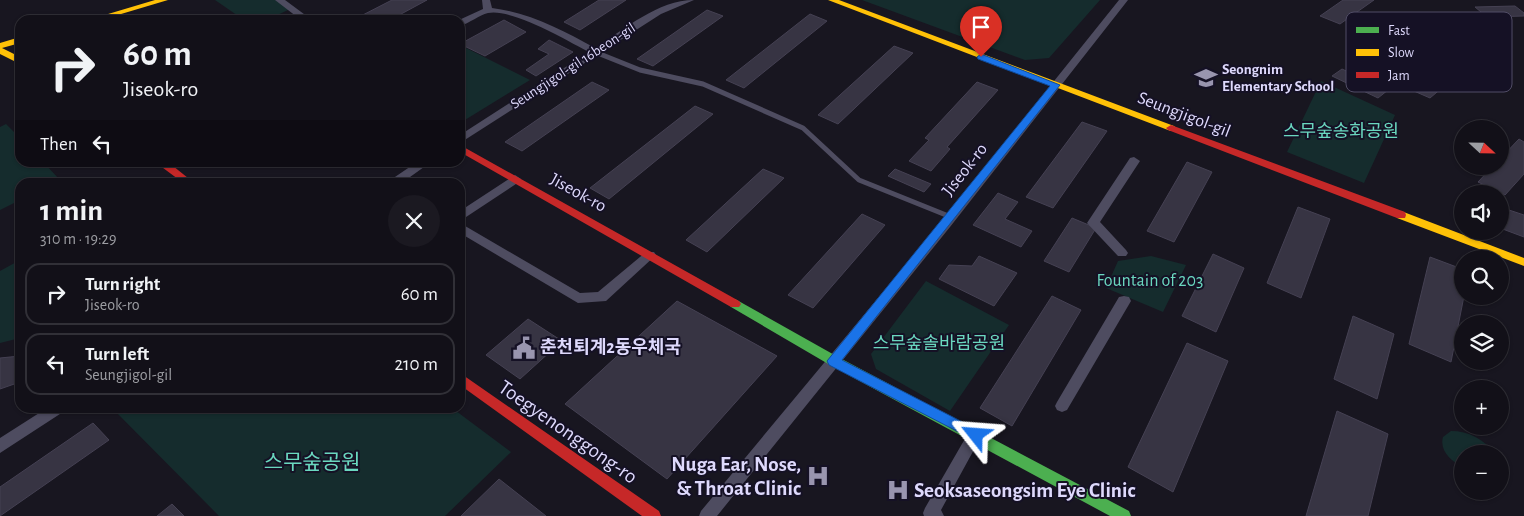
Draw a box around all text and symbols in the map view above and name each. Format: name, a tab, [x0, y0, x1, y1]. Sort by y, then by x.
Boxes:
pin	[960, 6, 1002, 57]
legend	[1346, 12, 1512, 92]
icon: arrive	[967, 13, 995, 41]
street label: Seungjigol-gil 16beon-gil	[508, 20, 638, 112]
text: Fast	[1388, 24, 1410, 38]
icon: right	[40, 35, 105, 100]
text: 60 m	[123, 37, 192, 72]
text: Slow	[1388, 46, 1415, 60]
place label: Seongnim Elementary School	[1222, 62, 1334, 94]
school or university icon: Seongnim Elementary School	[1193, 65, 1219, 91]
text: Jam	[1388, 69, 1410, 83]
text: Jiseok-ro	[123, 78, 198, 100]
street label: Seungjigol-gil	[1135, 89, 1233, 141]
north arrow	[1454, 120, 1509, 175]
map controls	[1454, 120, 1509, 500]
park label: 스무숲송화공원	[1283, 122, 1399, 141]
icon: left	[88, 130, 116, 158]
text: Then	[40, 135, 78, 154]
street label: Jiseok-ro	[939, 140, 991, 200]
street label: Jiseok-ro	[547, 170, 609, 216]
button: sound	[1454, 185, 1509, 240]
button: close	[388, 195, 440, 247]
text: 1 min	[40, 196, 103, 226]
text: 310 m · 19:29	[40, 231, 116, 247]
button: search	[1454, 250, 1509, 305]
park label: Fountain of 203	[1097, 272, 1203, 290]
text: Turn right	[85, 275, 160, 294]
icon: right	[42, 280, 70, 308]
text: 60 m	[401, 285, 438, 304]
text: Jiseok-ro	[85, 297, 140, 313]
button: layers	[1454, 315, 1509, 370]
park label: 스무숲솔바람공원	[873, 333, 1005, 353]
public building icon: 춘천퇴계2동우체국	[511, 335, 537, 361]
place label: 춘천퇴계2동우체국	[540, 337, 681, 357]
text: Turn left	[85, 345, 149, 364]
icon: left	[42, 350, 70, 378]
text: 210 m	[394, 355, 438, 374]
text: Seungjigol-gil	[85, 367, 172, 383]
street label: Toegyenonggong-ro	[495, 376, 641, 488]
button: +	[1454, 380, 1509, 435]
position arrow	[949, 408, 1001, 460]
button: −	[1454, 445, 1509, 500]
park label: 스무숲공원	[264, 451, 360, 473]
place label: Nuga Ear, Nose, & Throat Clinic	[671, 454, 801, 499]
hospital icon: Nuga Ear, Nose, & Throat Clinic	[805, 463, 831, 489]
hospital icon: Seoksaseongsim Eye Clinic	[885, 477, 911, 503]
place label: Seoksaseongsim Eye Clinic	[914, 480, 1136, 501]

